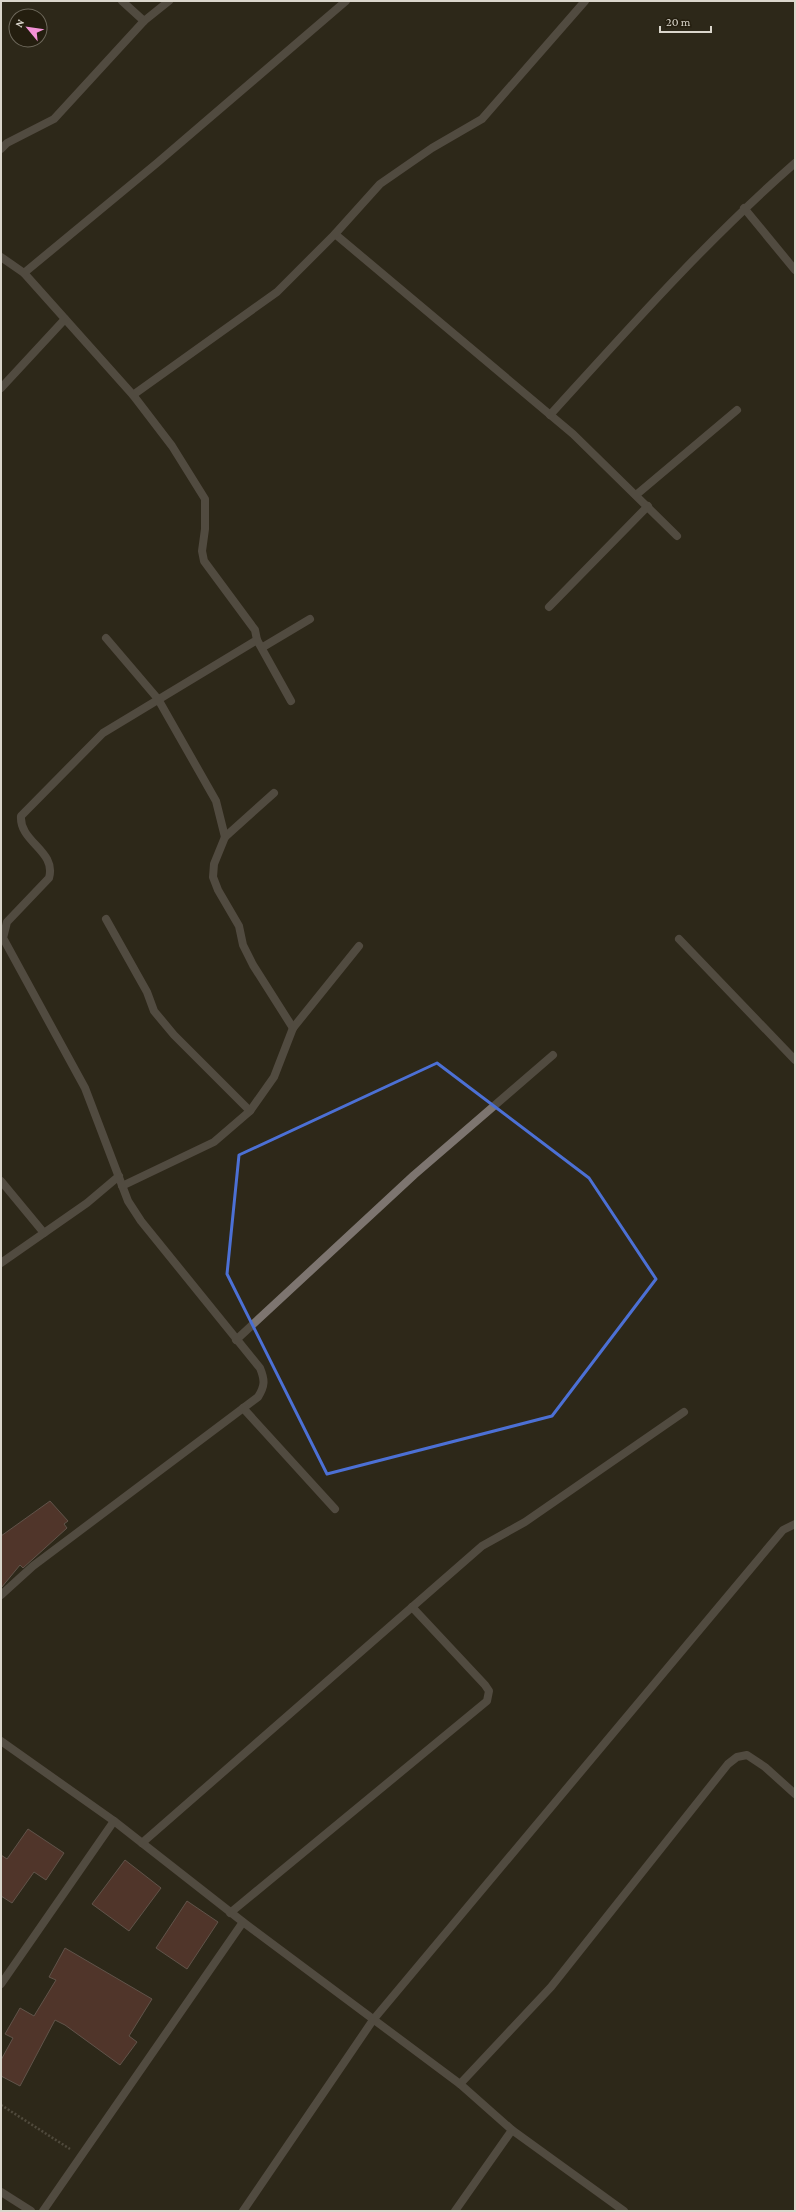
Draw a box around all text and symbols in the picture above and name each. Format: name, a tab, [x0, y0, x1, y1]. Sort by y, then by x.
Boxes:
north arrow	[8, 8, 48, 48]
scale bar	[660, 8, 711, 34]
text: 20 m	[666, 15, 691, 29]
text: N	[12, 17, 27, 29]

